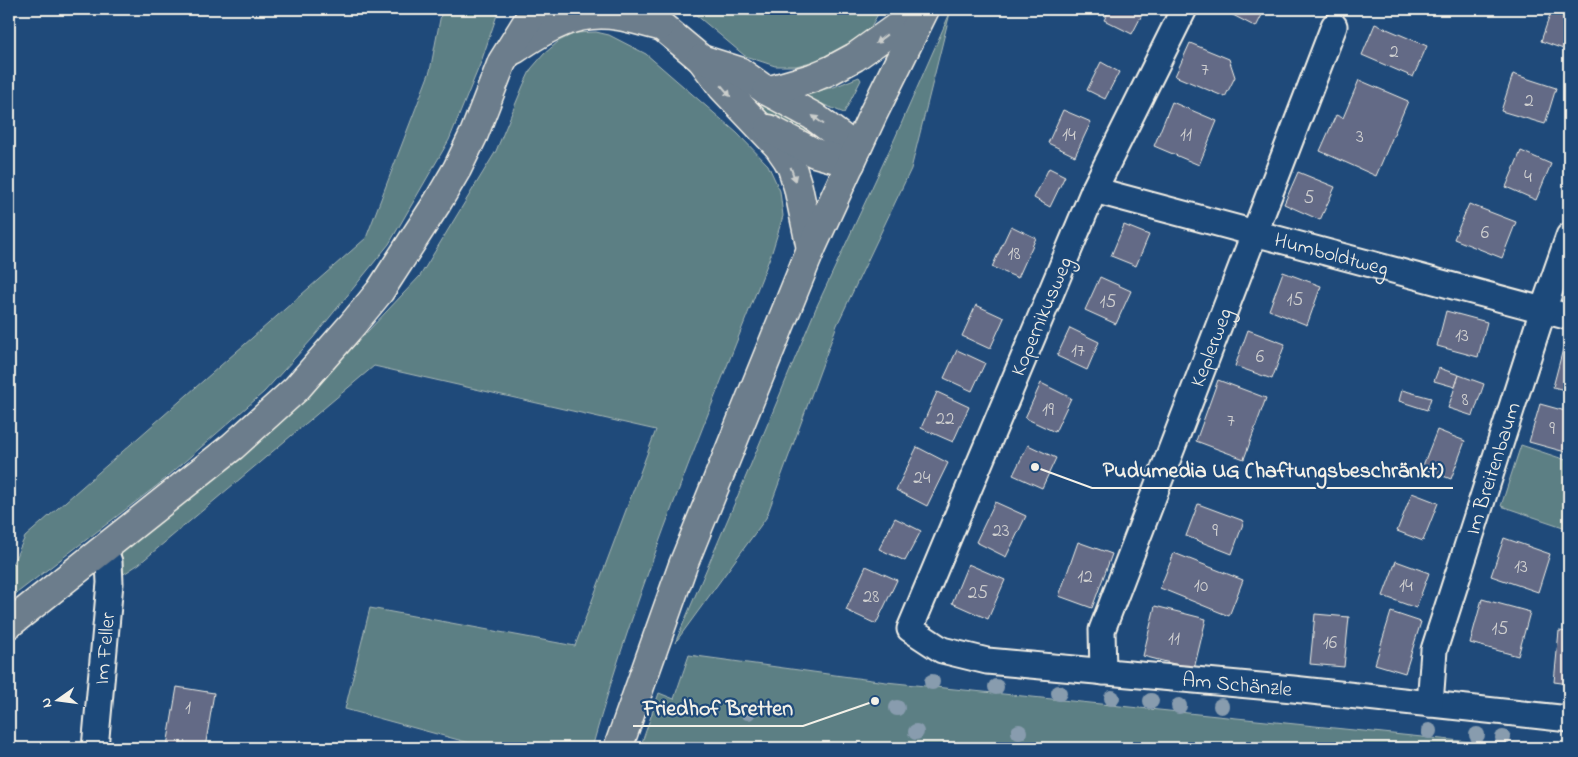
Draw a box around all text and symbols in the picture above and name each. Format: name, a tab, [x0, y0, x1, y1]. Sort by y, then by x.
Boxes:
one-way arrow	[874, 34, 888, 44]
house number: 2	[1389, 39, 1399, 66]
house number: 7	[1201, 57, 1209, 84]
one-way arrow	[720, 85, 732, 97]
house number: 2	[1524, 88, 1534, 115]
one-way arrow	[811, 115, 825, 125]
house number: 14	[1062, 122, 1076, 149]
house number: 11	[1180, 122, 1192, 149]
house number: 3	[1356, 124, 1364, 151]
house number: 4	[1524, 164, 1532, 191]
one-way arrow	[790, 166, 798, 181]
house number: 5	[1304, 185, 1315, 212]
house number: 6	[1481, 220, 1489, 247]
street label: Humboldtweg	[1271, 226, 1391, 287]
house number: 18	[1007, 241, 1021, 268]
street label: Kopernikusweg	[1004, 252, 1083, 382]
house number: 15	[1287, 287, 1304, 314]
house number: 15	[1100, 289, 1117, 316]
street label: Keplerweg	[1184, 304, 1243, 392]
house number: 13	[1455, 323, 1469, 350]
house number: 17	[1071, 338, 1085, 365]
house number: 6	[1256, 344, 1264, 371]
house number: 8	[1461, 387, 1469, 414]
house number: 19	[1042, 397, 1054, 424]
street label: Im Breitenbaum	[1459, 399, 1529, 539]
house number: 22	[936, 406, 954, 433]
house number: 7	[1227, 408, 1235, 435]
house number: 9	[1549, 416, 1555, 443]
callout: Pudumedia UG (haftungsbeschränkt)	[1092, 451, 1453, 488]
text: Pudumedia UG (haftungsbeschränkt)	[1103, 456, 1444, 489]
house number: 24	[913, 465, 931, 492]
house number: 23	[992, 518, 1010, 545]
house number: 9	[1212, 518, 1218, 545]
house number: 13	[1514, 554, 1528, 581]
house number: 12	[1077, 564, 1093, 591]
house number: 10	[1194, 573, 1208, 600]
house number: 14	[1399, 573, 1413, 600]
house number: 25	[968, 580, 988, 607]
house number: 28	[863, 584, 879, 611]
street label: Im Feller	[88, 611, 124, 686]
house number: 15	[1492, 616, 1509, 643]
house number: 11	[1168, 626, 1180, 653]
house number: 16	[1323, 630, 1337, 657]
street label: Am Schänzle	[1181, 666, 1294, 706]
north arrow	[32, 674, 82, 724]
callout: Friedhof Bretten	[633, 689, 803, 726]
text: Friedhof Bretten	[642, 694, 793, 726]
house number: 1	[185, 695, 191, 722]
text: N	[36, 696, 58, 710]

